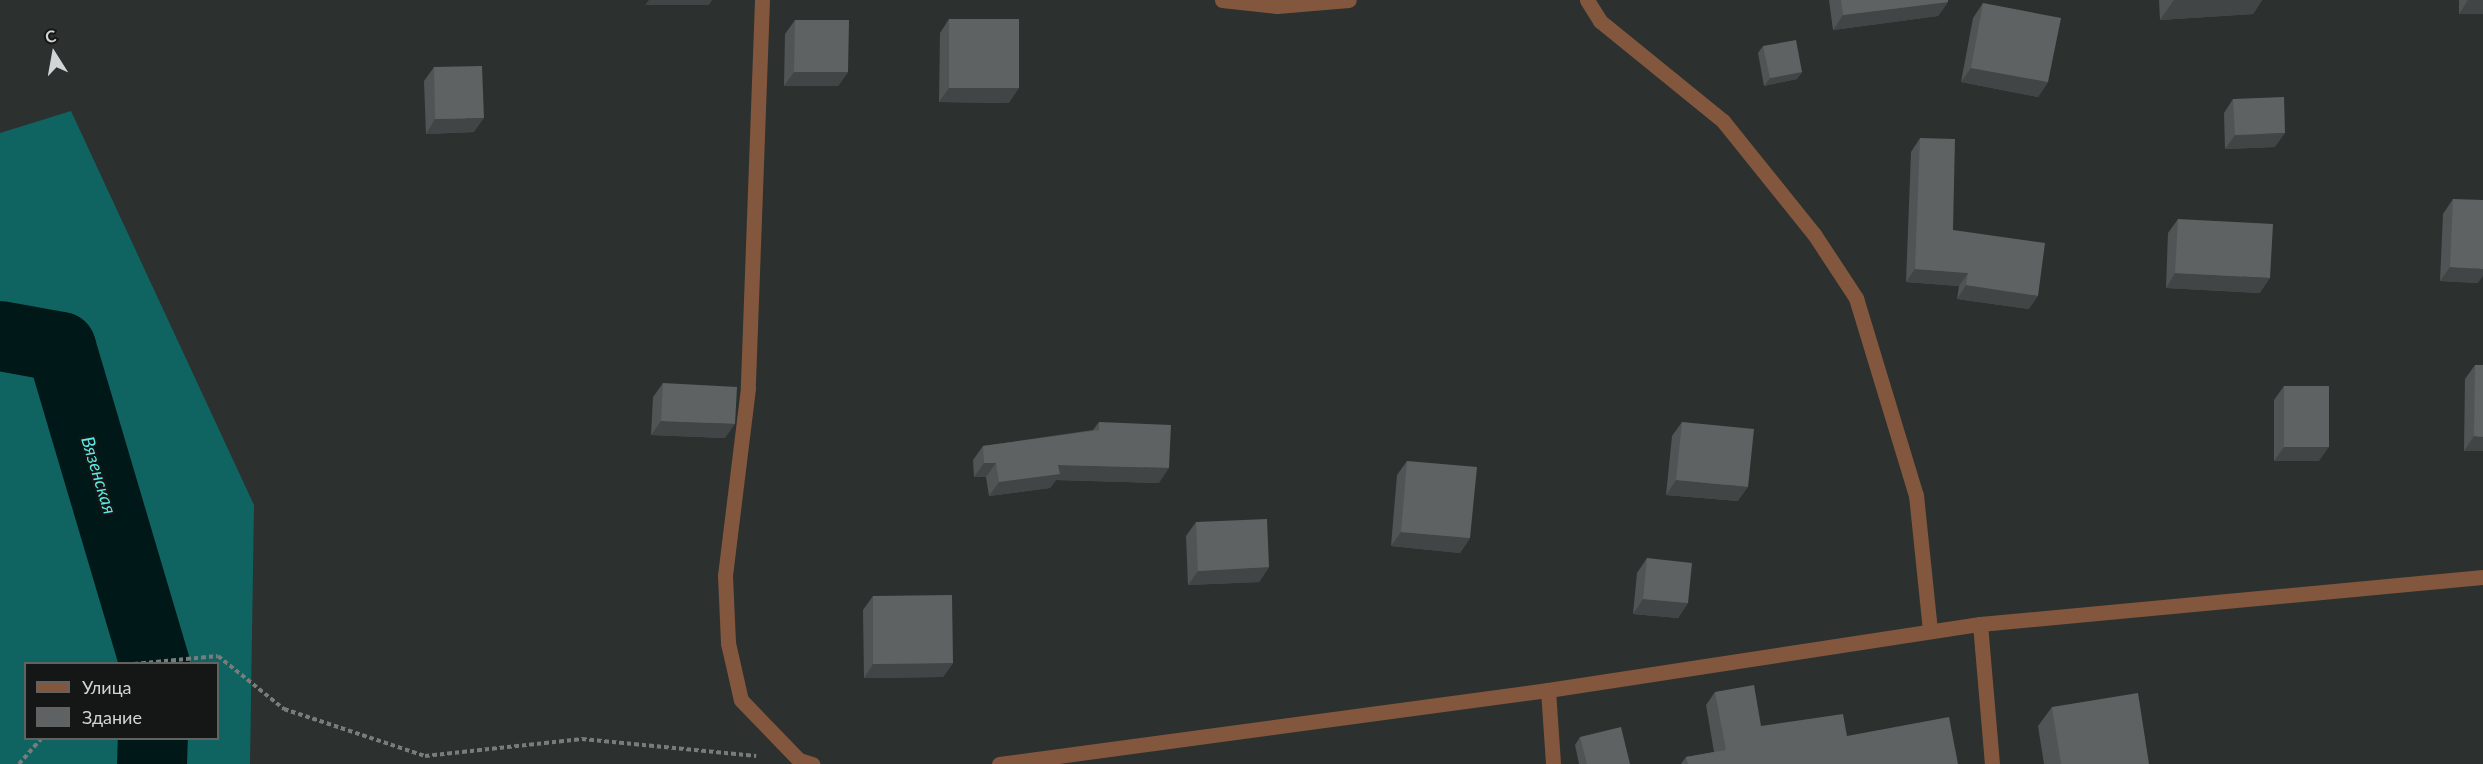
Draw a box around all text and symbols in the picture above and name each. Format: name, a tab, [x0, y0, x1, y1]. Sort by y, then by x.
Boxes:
north arrow	[24, 24, 84, 84]
text: С	[43, 26, 57, 46]
water label: Вязенская	[77, 434, 121, 516]
legend	[24, 662, 219, 740]
text: Улица	[82, 676, 132, 698]
text: Здание	[82, 706, 142, 728]

